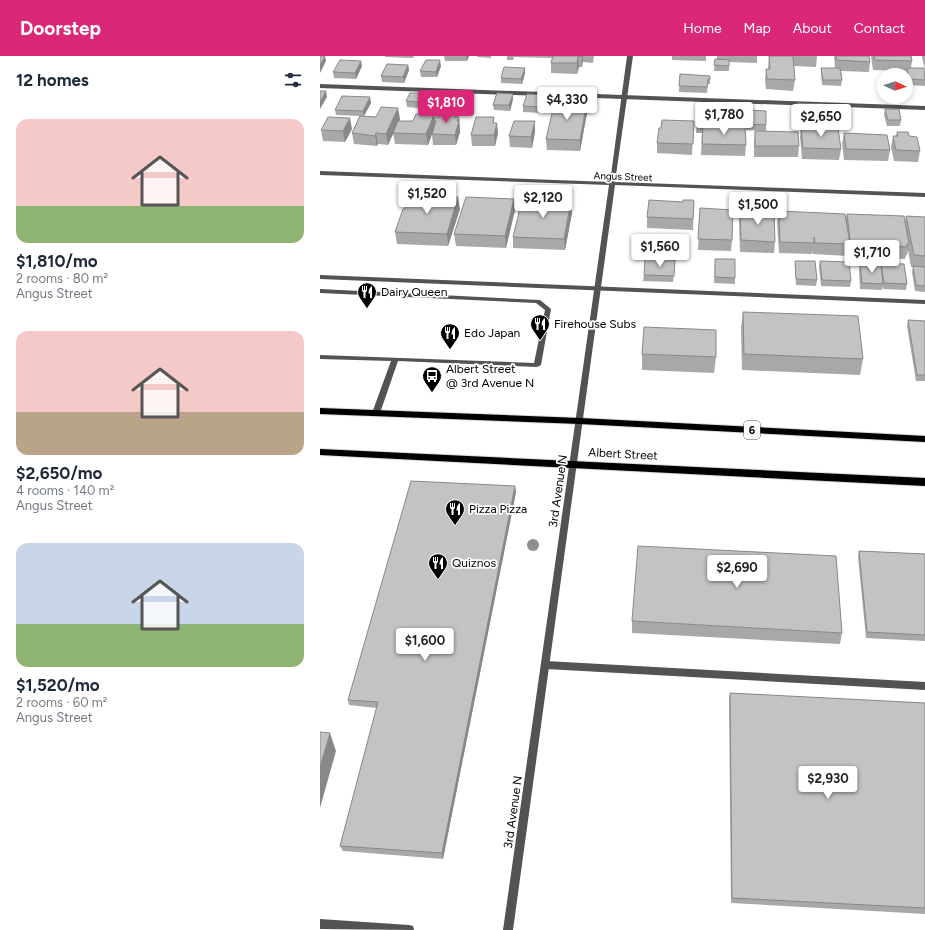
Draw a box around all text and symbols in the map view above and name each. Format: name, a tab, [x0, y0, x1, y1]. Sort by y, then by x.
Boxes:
text: Doorstep	[20, 17, 101, 40]
text: Home	[683, 20, 722, 37]
text: Map	[744, 20, 771, 37]
text: About	[793, 20, 832, 37]
text: Contact	[854, 20, 905, 37]
north arrow	[877, 68, 913, 104]
map controls	[877, 68, 913, 104]
icon: filters	[282, 69, 304, 91]
text: 12 homes	[16, 70, 89, 90]
pin: $4,330	[534, 87, 600, 121]
pin: $1,810	[413, 90, 479, 124]
text: $4,330	[546, 92, 588, 107]
text: $1,810	[427, 95, 465, 110]
pin: $1,780	[691, 102, 757, 136]
pin: $2,650	[788, 104, 854, 138]
text: $1,780	[704, 107, 744, 122]
text: $2,650	[800, 109, 842, 124]
icon: home	[124, 145, 196, 217]
street label: Angus Street	[593, 169, 653, 184]
pin: $1,520	[394, 181, 460, 215]
pin: $2,120	[510, 185, 576, 219]
text: $1,520	[407, 186, 447, 201]
text: $2,120	[523, 190, 563, 205]
pin: $1,500	[725, 192, 791, 226]
text: $1,500	[738, 197, 778, 212]
pin: $1,560	[627, 234, 693, 268]
text: $1,560	[640, 239, 680, 254]
pin: $1,710	[839, 240, 905, 274]
text: $1,710	[853, 245, 891, 260]
text: $1,810/mo	[16, 251, 98, 271]
text: 2 rooms · 80 m²	[16, 271, 108, 286]
restaurant icon: Dairy Queen	[356, 281, 378, 309]
place label: Dairy Queen	[381, 285, 448, 299]
text: Angus Street	[16, 286, 93, 301]
restaurant icon: Firehouse Subs	[529, 313, 551, 341]
place label: Firehouse Subs	[554, 317, 636, 331]
restaurant icon: Edo Japan	[439, 322, 461, 350]
place label: Edo Japan	[464, 326, 521, 340]
icon: home	[124, 357, 196, 429]
place label: Albert Street @ 3rd Avenue N	[446, 362, 534, 390]
bus stop icon: Albert Street @ 3rd Avenue N	[421, 365, 443, 393]
road number: 6	[744, 421, 760, 439]
street label: Albert Street	[588, 445, 659, 463]
street label: 3rd Avenue N	[546, 454, 570, 528]
text: $2,650/mo	[16, 463, 102, 483]
text: 4 rooms · 140 m²	[16, 483, 114, 498]
text: Angus Street	[16, 498, 93, 513]
restaurant icon: Pizza Pizza	[444, 498, 466, 526]
place label: Pizza Pizza	[469, 502, 527, 516]
restaurant icon: Quiznos	[427, 552, 449, 580]
pin: $2,690	[704, 555, 770, 589]
place label: Quiznos	[452, 556, 496, 570]
text: $2,690	[716, 560, 758, 575]
icon: home	[124, 569, 196, 641]
pin: $1,600	[392, 628, 458, 662]
text: $1,600	[405, 633, 445, 648]
text: $1,520/mo	[16, 675, 100, 695]
text: 2 rooms · 60 m²	[16, 695, 107, 710]
text: Angus Street	[16, 710, 93, 725]
pin: $2,930	[795, 766, 861, 800]
text: $2,930	[807, 771, 849, 786]
street label: 3rd Avenue N	[501, 775, 525, 849]

